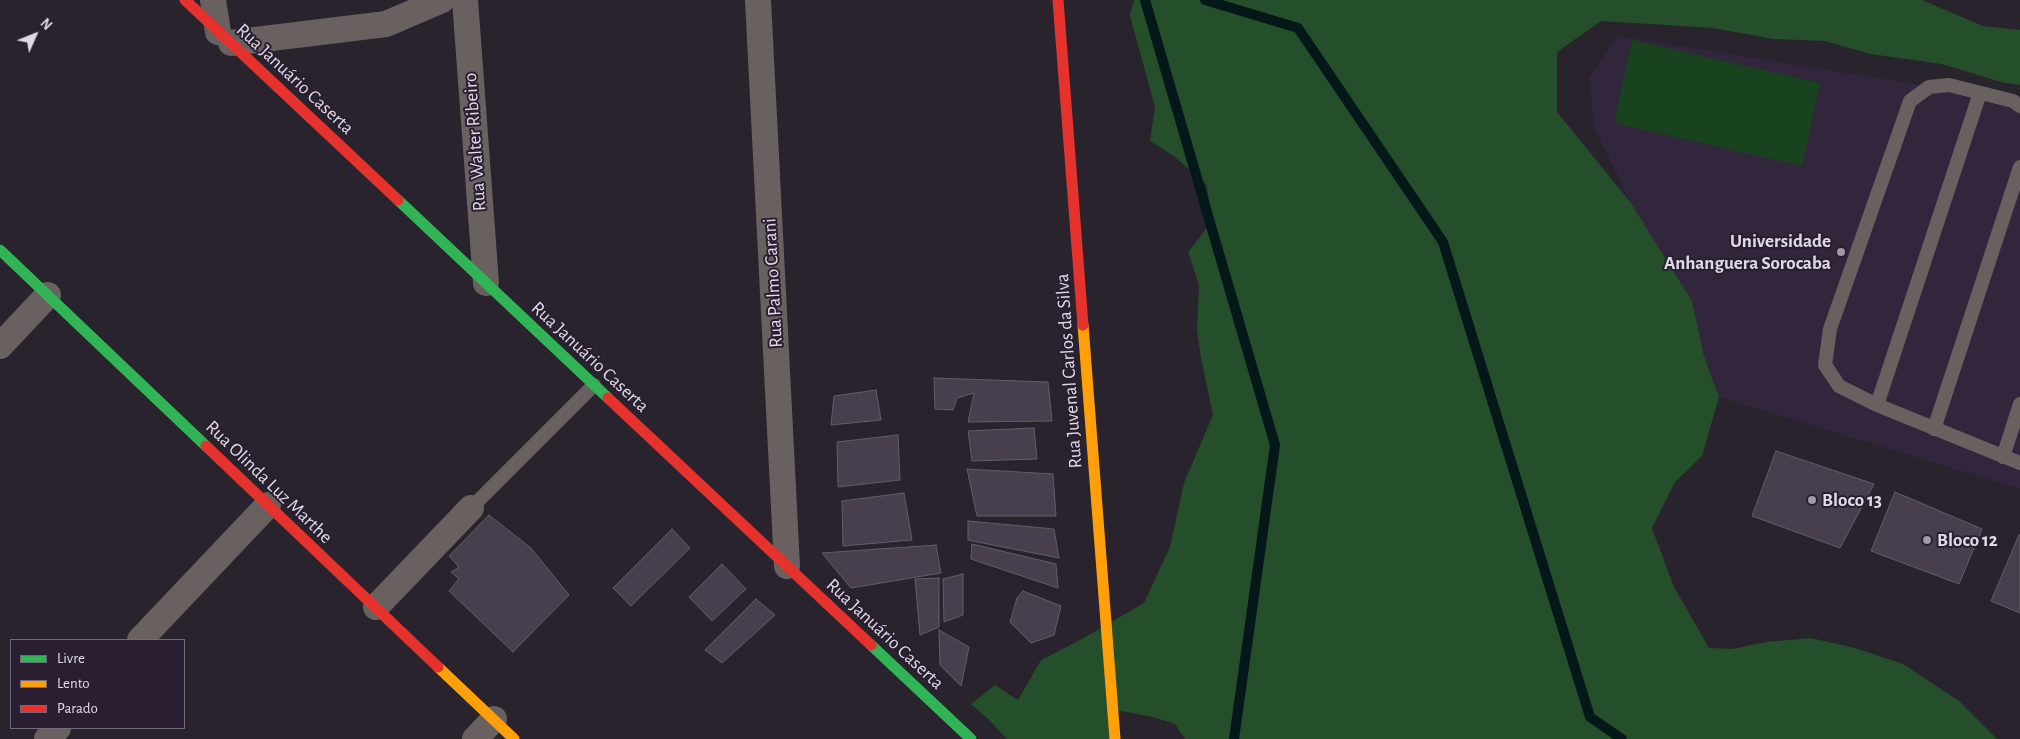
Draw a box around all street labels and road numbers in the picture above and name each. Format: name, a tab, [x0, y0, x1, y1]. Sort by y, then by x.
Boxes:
street label: Rua Januário Caserta	[231, 19, 359, 139]
street label: Rua Walter Ribeiro	[459, 72, 491, 212]
street label: Rua Palmo Carani	[758, 218, 788, 348]
street label: Rua Juvenal Carlos da Silva	[1051, 273, 1087, 469]
street label: Rua Januário Caserta	[526, 297, 654, 417]
street label: Rua Olinda Luz Marthe	[201, 416, 337, 548]
street label: Rua Januário Caserta	[821, 574, 949, 694]

